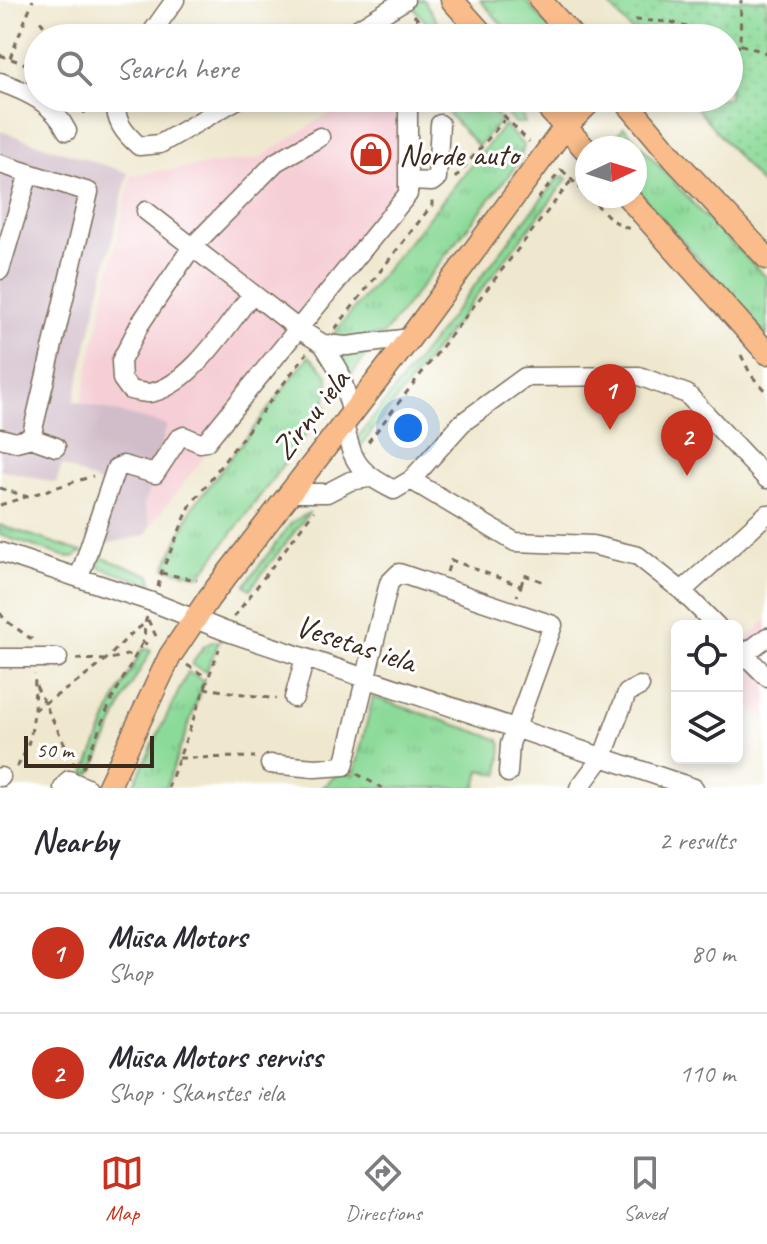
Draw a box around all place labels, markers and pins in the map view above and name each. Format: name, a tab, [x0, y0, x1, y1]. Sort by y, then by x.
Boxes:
shop icon: Norde auto	[350, 133, 392, 175]
place label: Norde auto	[399, 134, 522, 175]
pin: 1	[584, 364, 636, 430]
pin: 2	[661, 410, 713, 476]

